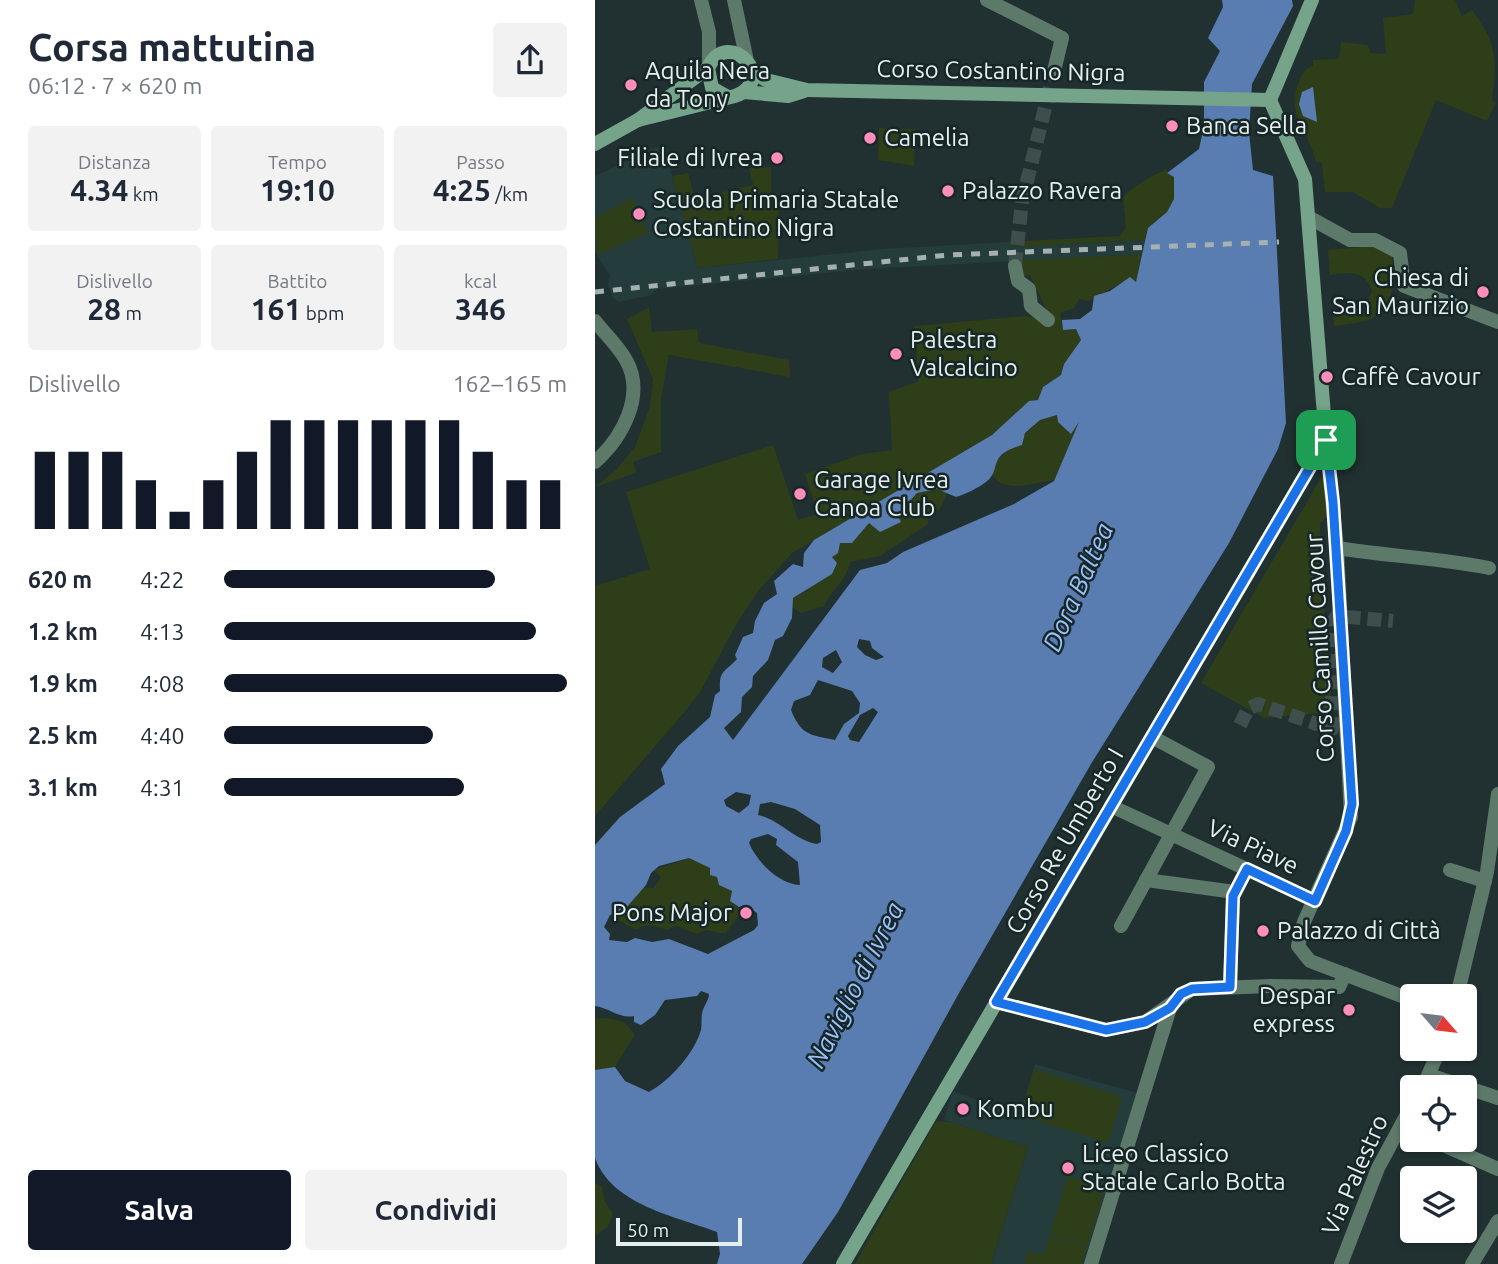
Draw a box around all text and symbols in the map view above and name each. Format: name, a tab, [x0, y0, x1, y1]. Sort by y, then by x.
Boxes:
button: share	[493, 23, 567, 97]
text: Corsa mattutina	[28, 26, 316, 68]
street label: Corso Costantino Nigra	[876, 55, 1126, 86]
place label: Aquila Nera da Tony	[645, 57, 770, 112]
text: 06:12 · 7 × 620 m	[28, 73, 202, 98]
marker: Aquila Nera da Tony	[623, 77, 639, 93]
place label: Banca Sella	[1186, 112, 1307, 139]
marker: Banca Sella	[1164, 118, 1180, 134]
place label: Camelia	[884, 124, 970, 151]
marker: Camelia	[862, 130, 878, 146]
place label: Filiale di Ivrea	[617, 144, 763, 171]
marker: Filiale di Ivrea	[769, 150, 785, 166]
text: Distanza	[78, 151, 151, 173]
text: Tempo	[268, 151, 327, 173]
text: Passo	[456, 151, 505, 173]
text: 4.34	[70, 173, 128, 207]
text: 19:10	[260, 173, 335, 207]
text: 4:25	[433, 173, 491, 207]
place label: Palazzo Ravera	[962, 177, 1122, 204]
text: km	[128, 183, 159, 205]
text: /km	[491, 183, 528, 205]
marker: Palazzo Ravera	[940, 183, 956, 199]
place label: Scuola Primaria Statale Costantino Nigra	[653, 186, 899, 241]
marker: Scuola Primaria Statale Costantino Nigra	[631, 206, 647, 222]
place label: Chiesa di San Maurizio	[1332, 264, 1469, 319]
text: Dislivello	[76, 270, 153, 292]
text: Battito	[268, 270, 327, 292]
text: kcal	[464, 270, 497, 292]
marker: Chiesa di San Maurizio	[1475, 284, 1491, 300]
text: 28	[87, 292, 121, 326]
text: 161	[251, 292, 301, 326]
text: 346	[455, 292, 506, 326]
text: m	[121, 302, 142, 324]
text: bpm	[301, 302, 344, 324]
place label: Palestra Valcalcino	[910, 326, 1018, 381]
marker: Palestra Valcalcino	[888, 346, 904, 362]
place label: Caffè Cavour	[1341, 363, 1481, 390]
marker: Caffè Cavour	[1319, 369, 1335, 385]
text: Dislivello	[28, 371, 121, 396]
text: 162–165 m	[453, 371, 567, 396]
pin	[1296, 410, 1356, 470]
icon: arrive	[1307, 421, 1345, 459]
place label: Garage Ivrea Canoa Club	[814, 466, 949, 521]
marker: Garage Ivrea Canoa Club	[792, 486, 808, 502]
water label: Dora Baltea	[1036, 518, 1119, 655]
street label: Corso Camillo Cavour	[1300, 533, 1339, 763]
text: 620 m	[28, 567, 92, 592]
text: 4:22	[140, 567, 185, 592]
text: 1.2 km	[28, 619, 98, 644]
text: 4:13	[140, 619, 185, 644]
text: 1.9 km	[28, 671, 98, 696]
text: 4:08	[140, 671, 185, 696]
text: 2.5 km	[28, 723, 98, 748]
text: 4:40	[140, 723, 185, 748]
street label: Corso Re Umberto I	[1000, 743, 1129, 938]
text: 3.1 km	[28, 775, 98, 800]
text: 4:31	[140, 775, 185, 800]
street label: Via Piave	[1204, 814, 1303, 879]
water label: Naviglio di Ivrea	[800, 897, 909, 1072]
place label: Pons Major	[612, 899, 732, 926]
marker: Pons Major	[738, 905, 754, 921]
place label: Palazzo di Città	[1277, 917, 1441, 944]
marker: Palazzo di Città	[1255, 923, 1271, 939]
place label: Despar express	[1252, 982, 1335, 1037]
north arrow	[1400, 984, 1477, 1060]
map controls	[1400, 984, 1477, 1243]
marker: Despar express	[1341, 1002, 1357, 1018]
button: locate	[1400, 1075, 1477, 1152]
place label: Kombu	[977, 1095, 1054, 1122]
marker: Kombu	[955, 1101, 971, 1117]
street label: Via Palestro	[1316, 1111, 1393, 1239]
place label: Liceo Classico Statale Carlo Botta	[1082, 1140, 1285, 1195]
marker: Liceo Classico Statale Carlo Botta	[1060, 1160, 1076, 1176]
button: layers	[1400, 1166, 1477, 1243]
button: Salva	[28, 1170, 291, 1250]
button: Condividi	[305, 1170, 567, 1250]
scale bar	[616, 1215, 742, 1247]
text: 50 m	[627, 1219, 669, 1241]

